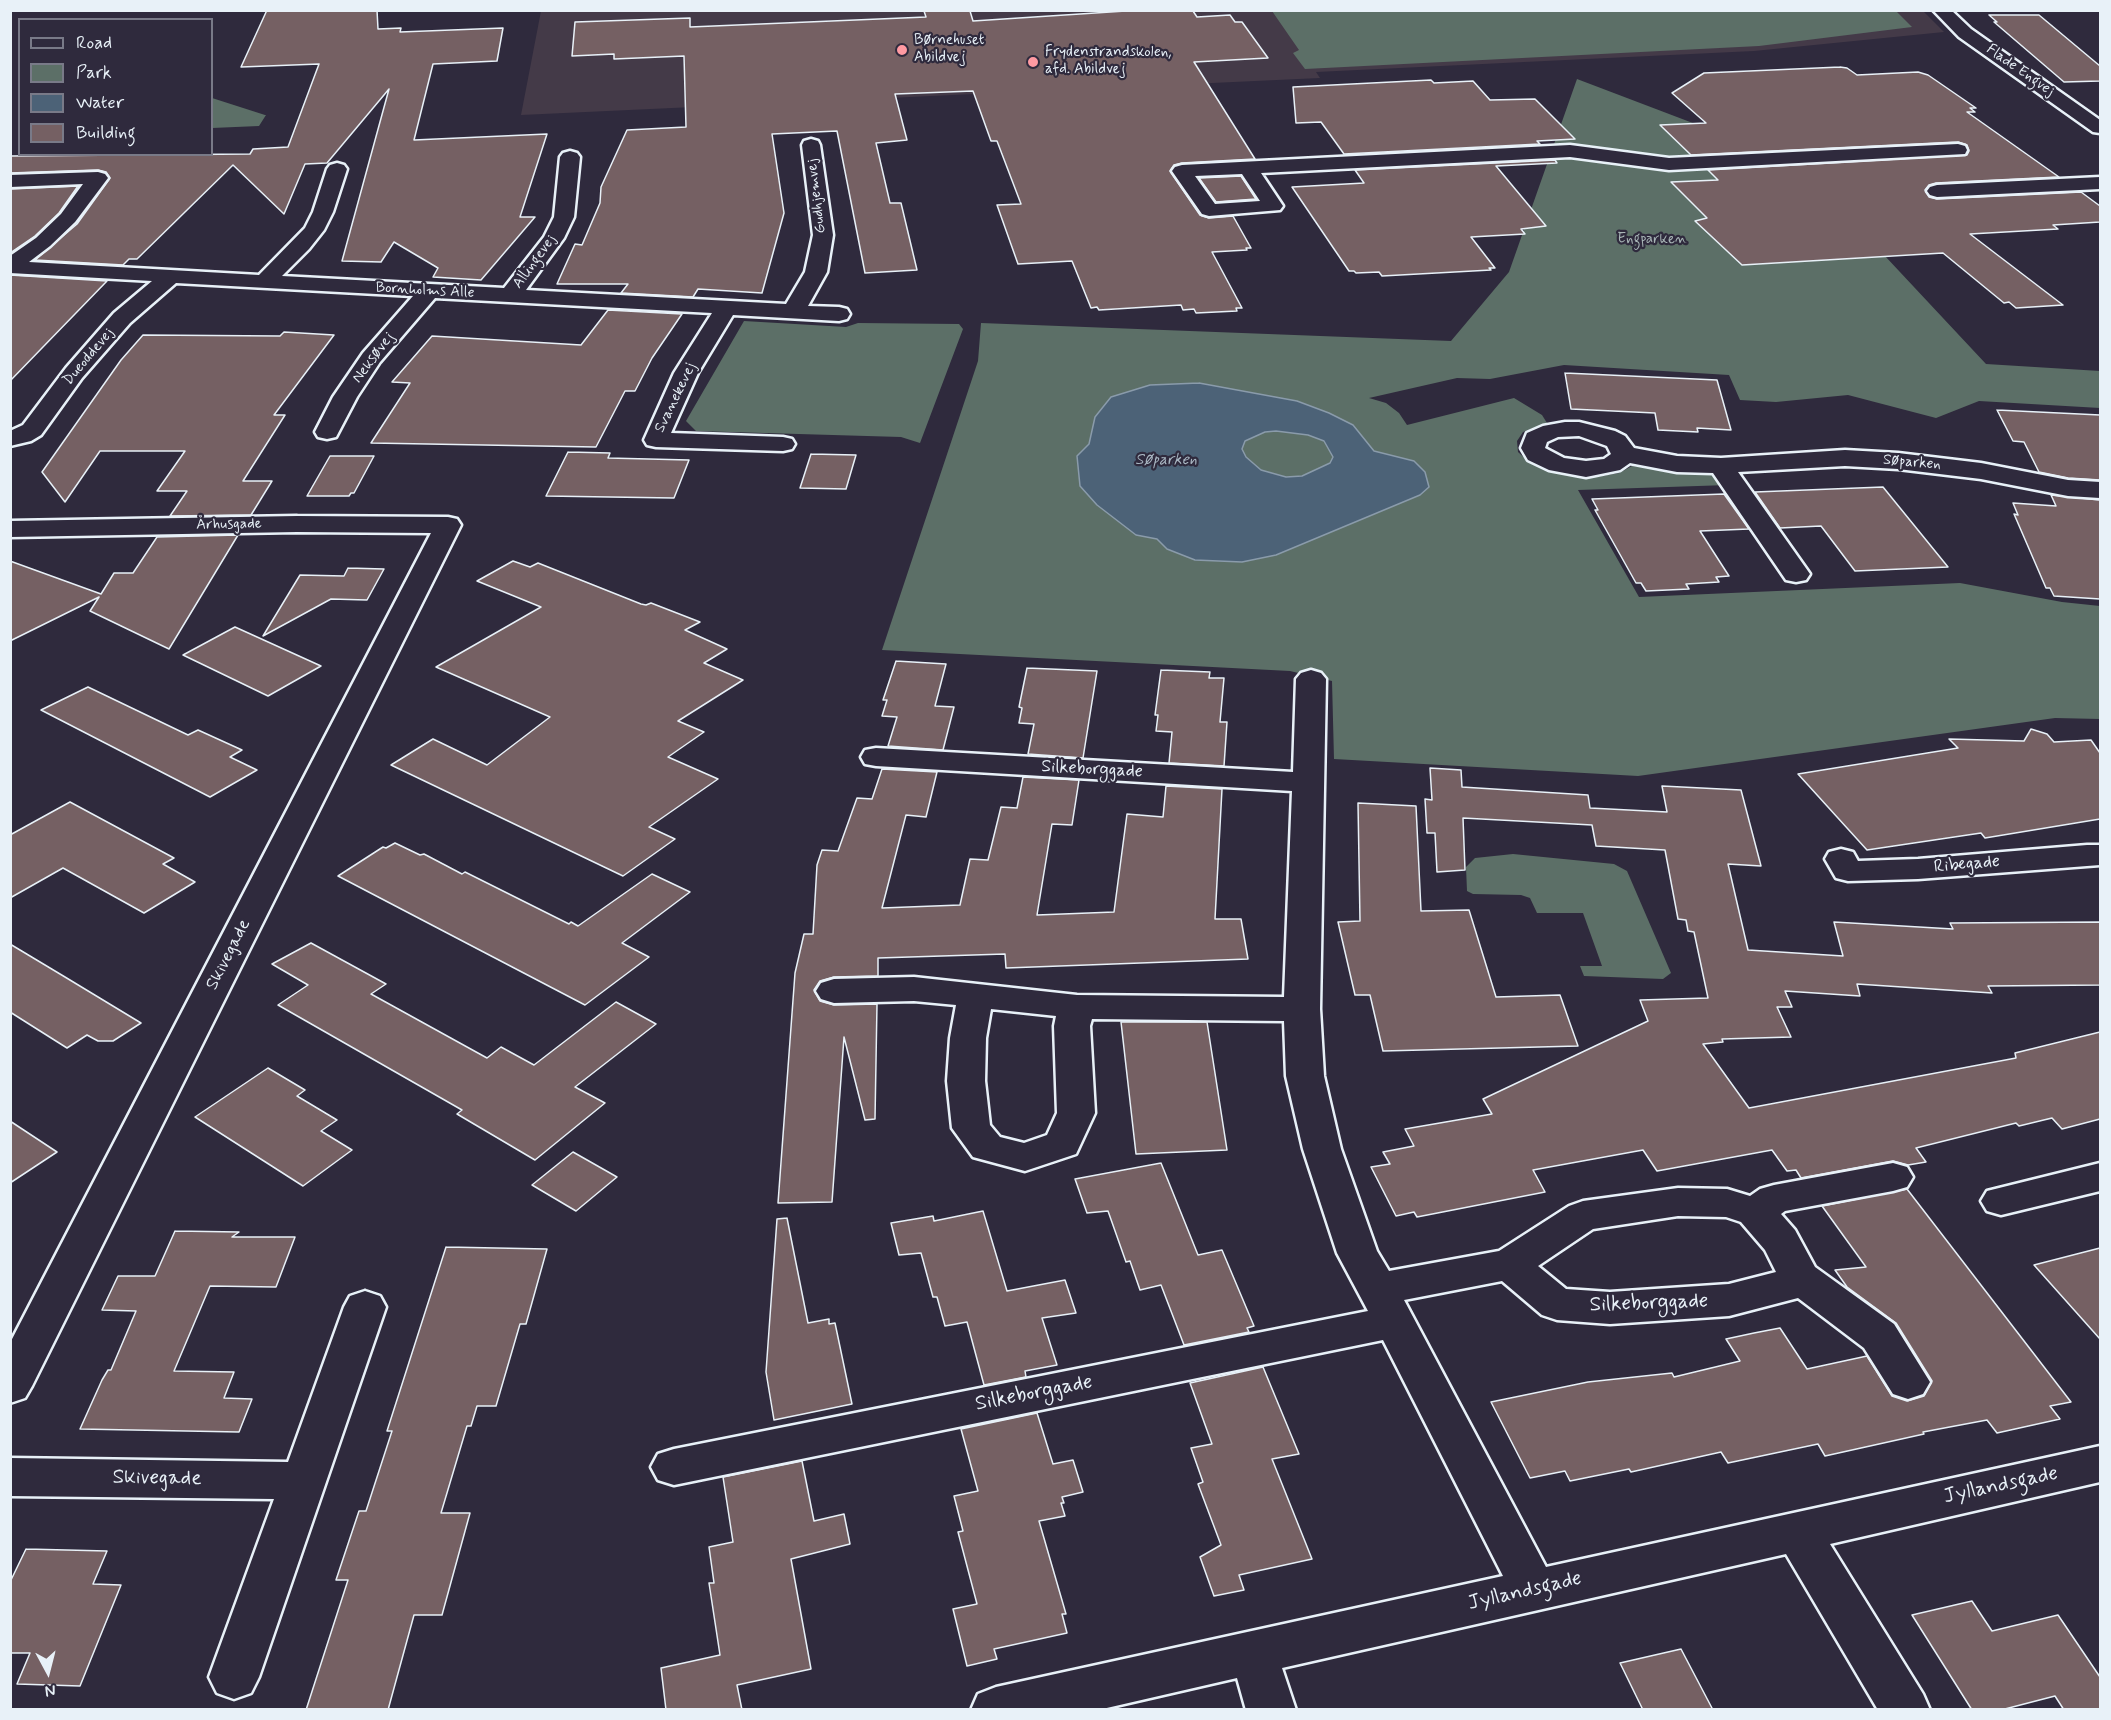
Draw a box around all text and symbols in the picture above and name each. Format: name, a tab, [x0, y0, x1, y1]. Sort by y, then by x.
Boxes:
legend	[18, 18, 213, 156]
text: Road	[76, 31, 112, 55]
place label: Børnehuset Abildvej	[914, 32, 984, 67]
street label: Flade Engvej	[1982, 41, 2058, 101]
marker: Børnehuset Abildvej	[895, 43, 909, 57]
place label: Frydenstrandskolen, afd. Abildvej	[1045, 44, 1172, 79]
marker: Frydenstrandskolen, afd. Abildvej	[1026, 55, 1040, 69]
text: Park	[76, 61, 112, 85]
text: Water	[76, 91, 124, 115]
text: Building	[76, 121, 136, 145]
street label: Gudhjemvej	[803, 157, 831, 235]
street label: Allingevej	[509, 231, 561, 293]
park label: Engparken	[1617, 231, 1687, 249]
street label: Bornholms Alle	[375, 279, 475, 303]
street label: Dueoddevej	[60, 325, 118, 389]
street label: Neksøvej	[349, 329, 399, 387]
street label: Svanekevej	[651, 360, 701, 436]
water label: Søparken	[1135, 451, 1197, 471]
street label: Søparken	[1882, 452, 1942, 474]
street label: Århusgade	[196, 515, 262, 535]
street label: Silkeborggade	[1041, 757, 1143, 783]
street label: Ribegade	[1933, 851, 2001, 879]
street label: Skivegade	[202, 916, 256, 994]
street label: Silkeborggade	[1589, 1289, 1709, 1319]
street label: Silkeborggade	[973, 1370, 1095, 1418]
street label: Jyllandsgade	[1942, 1462, 2060, 1510]
street label: Skivegade	[112, 1466, 202, 1492]
street label: Jyllandsgade	[1466, 1567, 1584, 1617]
north arrow	[18, 1642, 78, 1702]
text: N	[44, 1679, 57, 1701]

